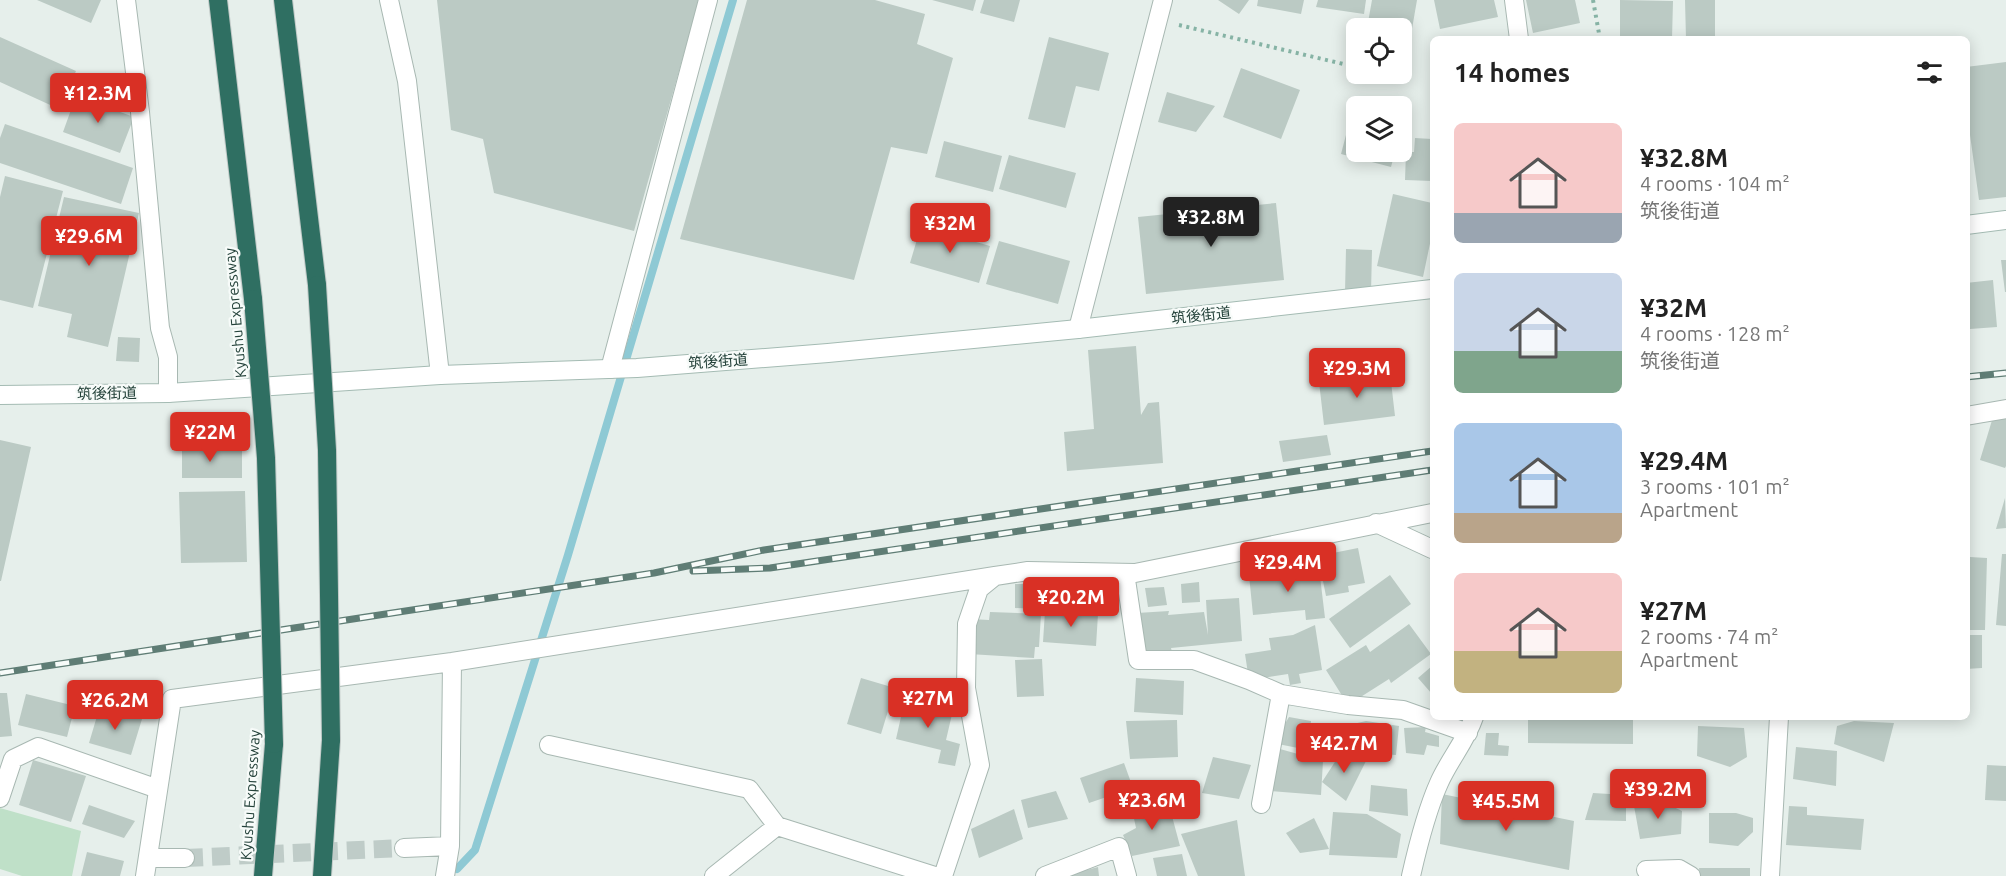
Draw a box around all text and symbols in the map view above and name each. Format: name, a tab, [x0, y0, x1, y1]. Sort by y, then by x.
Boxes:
map controls	[1346, 18, 1412, 162]
button: locate	[1346, 18, 1412, 84]
icon: filters	[1913, 56, 1946, 89]
text: 14 homes	[1454, 58, 1570, 87]
pin: ¥12.3M	[49, 73, 147, 124]
text: ¥12.3M	[64, 81, 132, 104]
button: layers	[1346, 96, 1412, 162]
text: ¥32.8M	[1640, 143, 1728, 172]
icon: home	[1502, 147, 1574, 219]
text: 4 rooms · 104 m²	[1640, 172, 1790, 195]
pin: ¥32.8M	[1162, 197, 1260, 248]
text: 筑後街道	[1640, 199, 1720, 222]
pin: ¥32M	[914, 203, 986, 254]
text: ¥32.8M	[1177, 205, 1245, 228]
text: ¥32M	[924, 211, 976, 234]
pin: ¥29.6M	[40, 216, 138, 267]
text: ¥29.6M	[55, 224, 123, 247]
street label: Kyushu Expressway	[221, 247, 249, 379]
text: ¥32M	[1640, 293, 1707, 322]
icon: home	[1502, 297, 1574, 369]
street label: 筑後街道	[1170, 303, 1232, 327]
text: 4 rooms · 128 m²	[1640, 322, 1790, 345]
pin: ¥29.3M	[1308, 348, 1406, 399]
text: 筑後街道	[1640, 349, 1720, 372]
street label: 筑後街道	[687, 350, 749, 372]
text: ¥29.3M	[1323, 356, 1391, 379]
street label: 筑後街道	[77, 384, 137, 402]
pin: ¥22M	[174, 412, 246, 463]
text: ¥22M	[184, 420, 236, 443]
text: ¥29.4M	[1640, 446, 1728, 475]
icon: home	[1502, 447, 1574, 519]
text: 3 rooms · 101 m²	[1640, 475, 1790, 498]
text: Apartment	[1640, 498, 1738, 521]
pin: ¥29.4M	[1239, 542, 1337, 593]
text: ¥29.4M	[1254, 550, 1322, 573]
pin: ¥20.2M	[1022, 577, 1120, 628]
text: ¥20.2M	[1037, 585, 1105, 608]
text: ¥27M	[1640, 596, 1707, 625]
icon: home	[1502, 597, 1574, 669]
text: 2 rooms · 74 m²	[1640, 625, 1778, 648]
text: Apartment	[1640, 648, 1738, 671]
pin: ¥27M	[892, 678, 964, 729]
pin: ¥26.2M	[66, 680, 164, 731]
text: ¥27M	[902, 686, 954, 709]
text: ¥26.2M	[81, 688, 149, 711]
pin: ¥42.7M	[1295, 723, 1393, 774]
street label: Kyushu Expressway	[237, 729, 263, 861]
text: ¥42.7M	[1310, 731, 1378, 754]
pin: ¥39.2M	[1609, 769, 1707, 820]
text: ¥39.2M	[1624, 777, 1692, 800]
pin: ¥23.6M	[1103, 780, 1201, 831]
pin: ¥45.5M	[1457, 781, 1555, 832]
text: ¥23.6M	[1118, 788, 1186, 811]
text: ¥45.5M	[1472, 789, 1540, 812]

